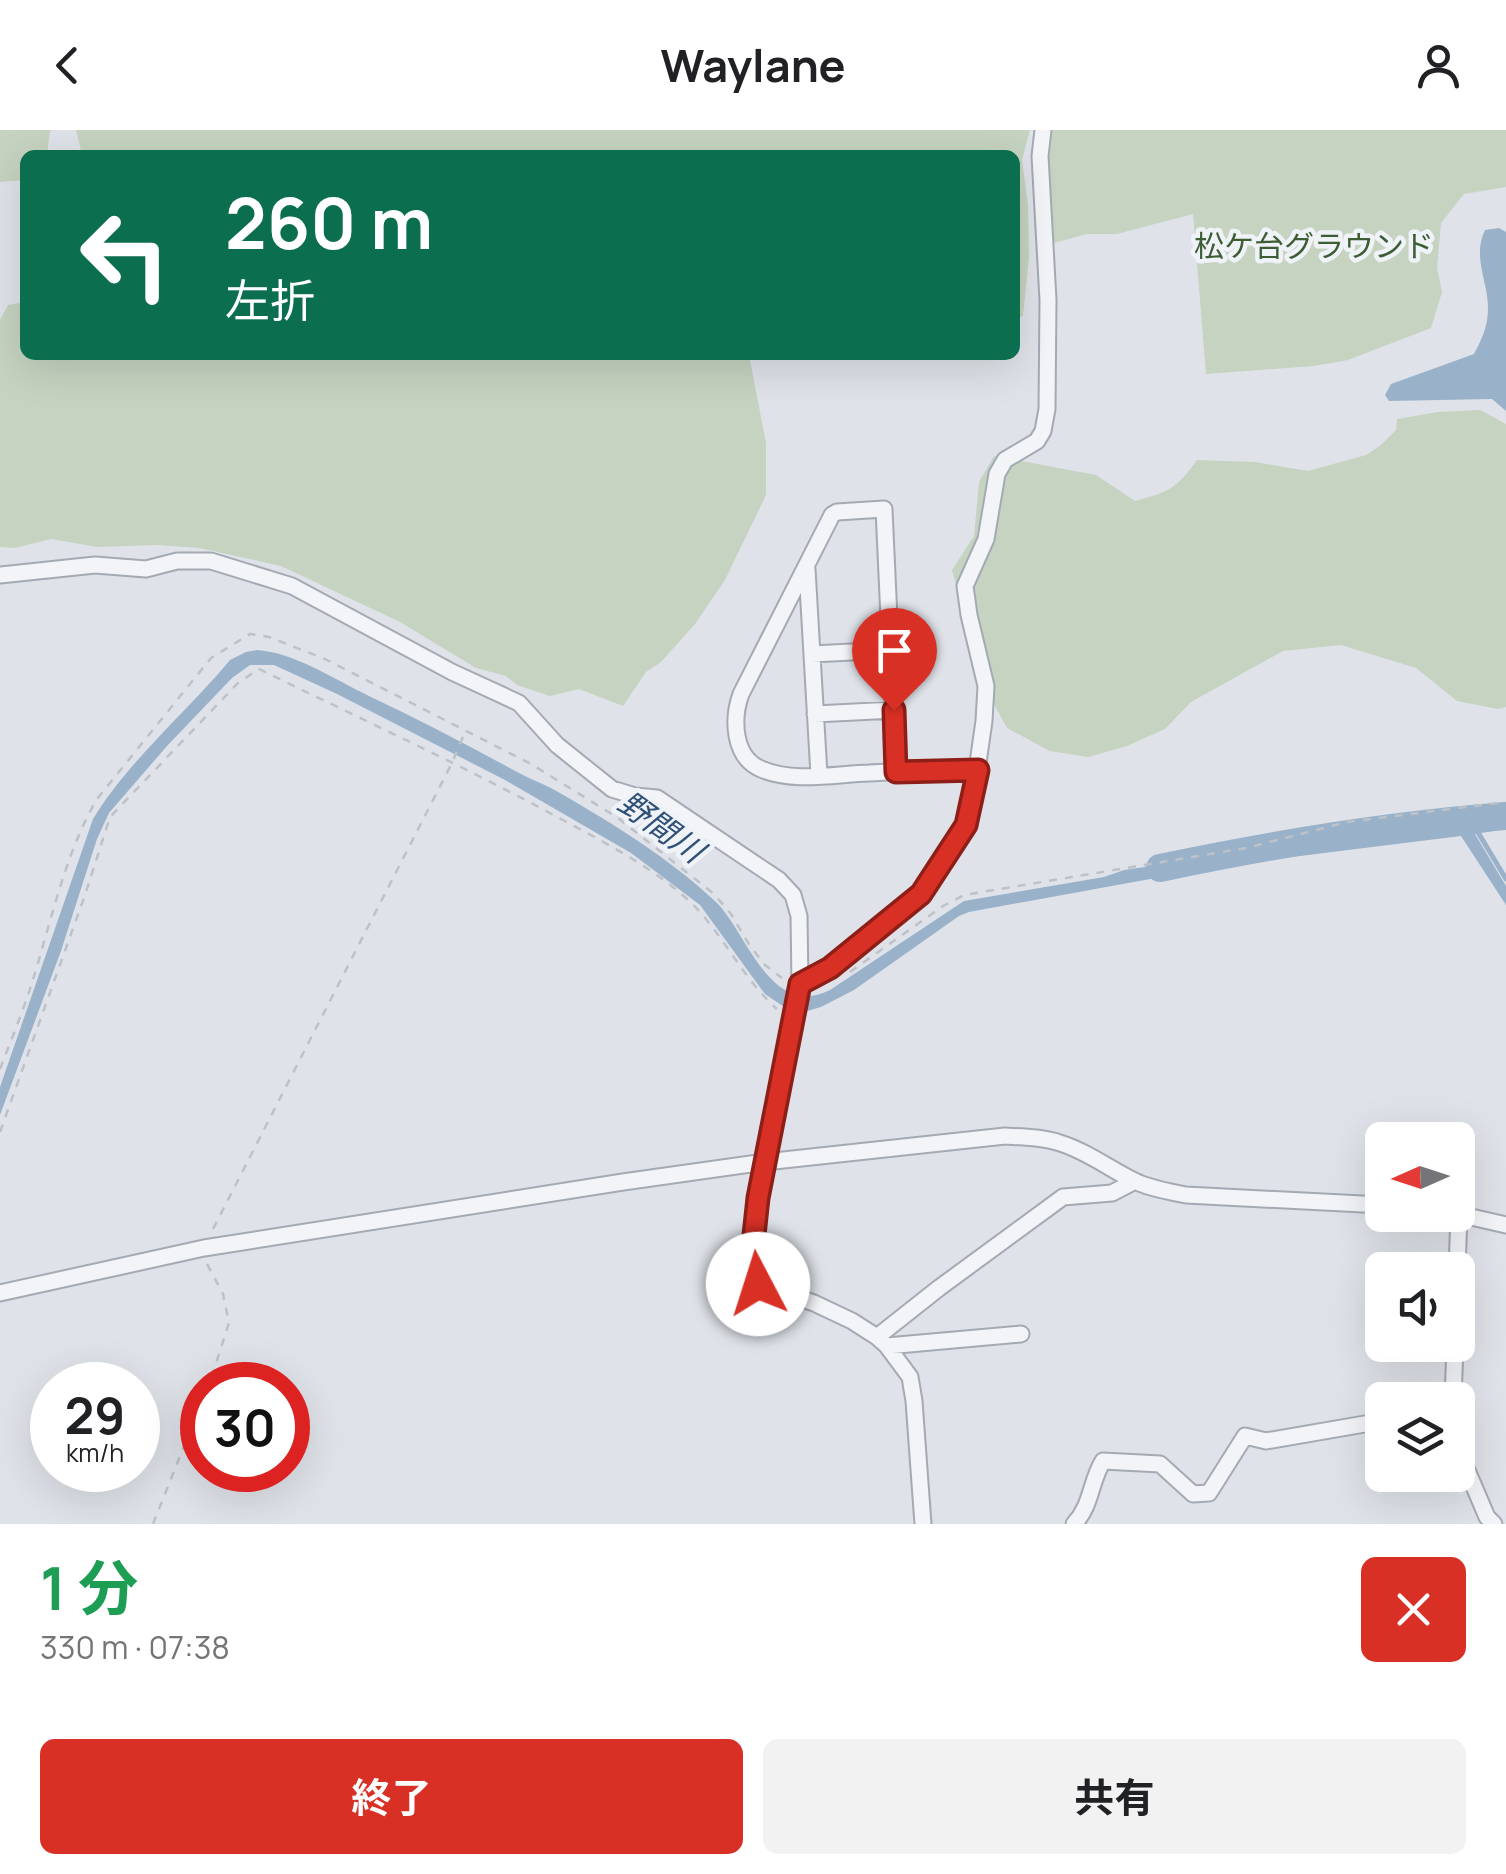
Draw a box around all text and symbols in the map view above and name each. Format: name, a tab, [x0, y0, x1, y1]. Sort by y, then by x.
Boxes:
text: Waylane	[660, 34, 846, 96]
icon: back	[40, 38, 95, 93]
icon: person	[1411, 38, 1466, 93]
text: 260 m	[225, 174, 433, 270]
icon: left	[60, 190, 190, 320]
park label: 松ケ台グラウンド	[1194, 225, 1434, 266]
text: 左折	[225, 269, 315, 331]
pin	[852, 608, 937, 711]
icon: arrive	[867, 623, 922, 678]
water label: 野間川	[610, 780, 716, 874]
north arrow	[1365, 1122, 1475, 1232]
map controls	[1365, 1122, 1475, 1492]
position arrow	[706, 1232, 810, 1336]
button: sound	[1365, 1252, 1475, 1362]
speed limit sign: 30	[180, 1362, 310, 1492]
text: 29	[65, 1381, 125, 1449]
button: layers	[1365, 1382, 1475, 1492]
text: km/h	[66, 1435, 124, 1470]
text: 1 分	[40, 1546, 138, 1628]
button: close	[1361, 1557, 1466, 1662]
text: 330 m · 07:38	[40, 1625, 230, 1669]
button: 終了	[40, 1739, 743, 1854]
button: 共有	[763, 1739, 1466, 1854]

